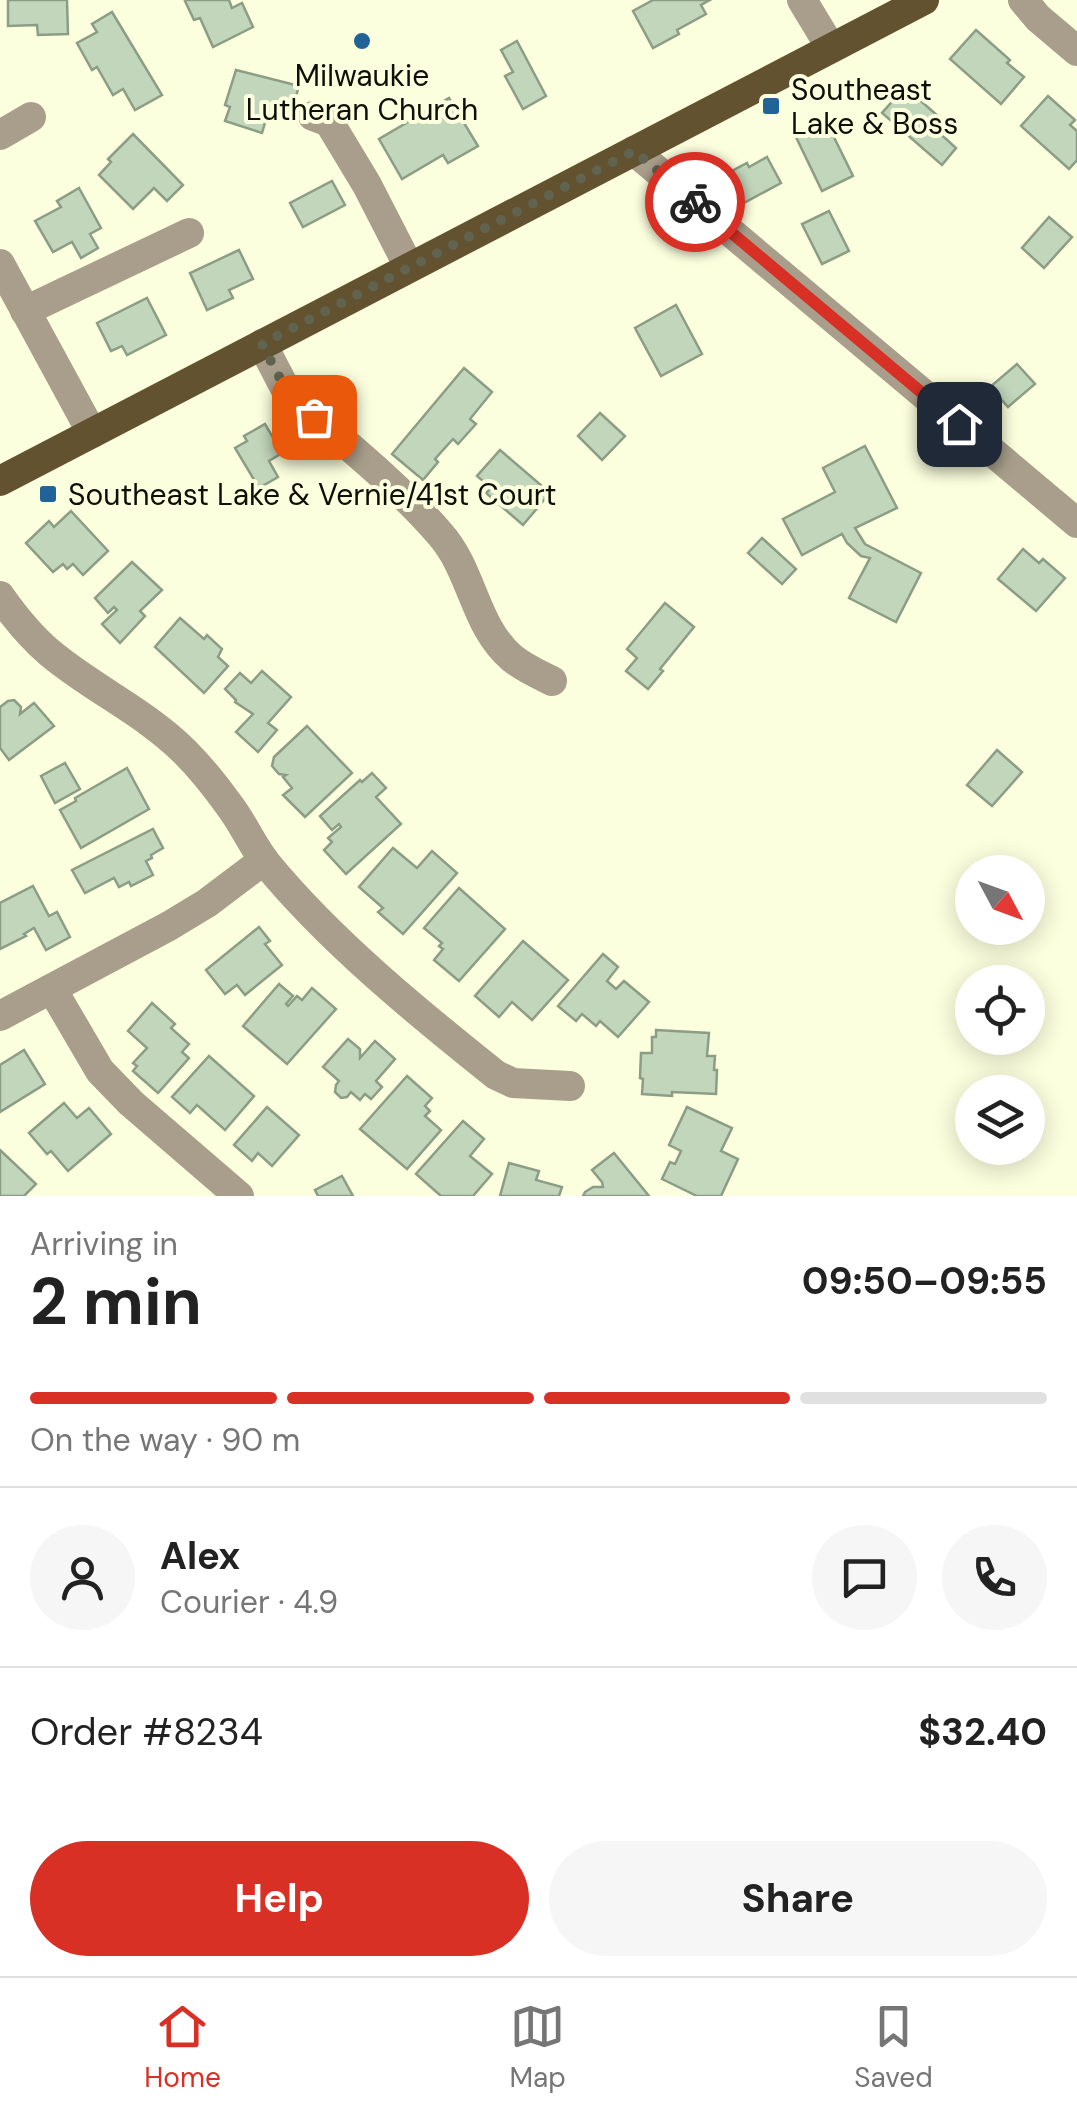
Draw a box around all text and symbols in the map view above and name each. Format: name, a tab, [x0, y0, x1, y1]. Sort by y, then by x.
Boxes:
marker: Milwaukie Lutheran Church	[351, 30, 373, 52]
place label: Milwaukie Lutheran Church	[246, 56, 478, 129]
place label: Southeast Lake & Boss	[791, 70, 958, 143]
marker: Southeast Lake & Boss	[760, 95, 782, 117]
courier	[645, 152, 745, 252]
icon: bike	[668, 175, 723, 230]
pin	[272, 375, 357, 460]
pin	[917, 382, 1002, 467]
icon: bag	[287, 390, 342, 445]
icon: home	[932, 397, 987, 452]
place label: Southeast Lake & Vernie/41st Court	[68, 475, 557, 514]
marker: Southeast Lake & Vernie/41st Court	[37, 483, 59, 505]
north arrow	[955, 855, 1045, 945]
map controls	[955, 855, 1045, 1165]
button: locate	[955, 965, 1045, 1055]
button: layers	[955, 1075, 1045, 1165]
text: Arriving in	[30, 1223, 178, 1265]
text: 09:50–09:55	[802, 1256, 1047, 1306]
text: 2 min	[30, 1260, 202, 1344]
text: On the way · 90 m	[30, 1419, 300, 1461]
button: person	[30, 1525, 135, 1630]
button: chat	[812, 1525, 917, 1630]
button: phone	[942, 1525, 1047, 1630]
text: Alex	[160, 1531, 240, 1581]
text: Courier · 4.9	[160, 1581, 338, 1623]
text: Order #8234	[30, 1707, 263, 1757]
text: $32.40	[918, 1707, 1047, 1757]
button: Help	[30, 1841, 529, 1956]
button: Share	[549, 1841, 1047, 1956]
tab: Home	[144, 1999, 221, 2096]
tab: Map	[509, 1999, 566, 2096]
tab: Saved	[854, 1999, 933, 2096]

